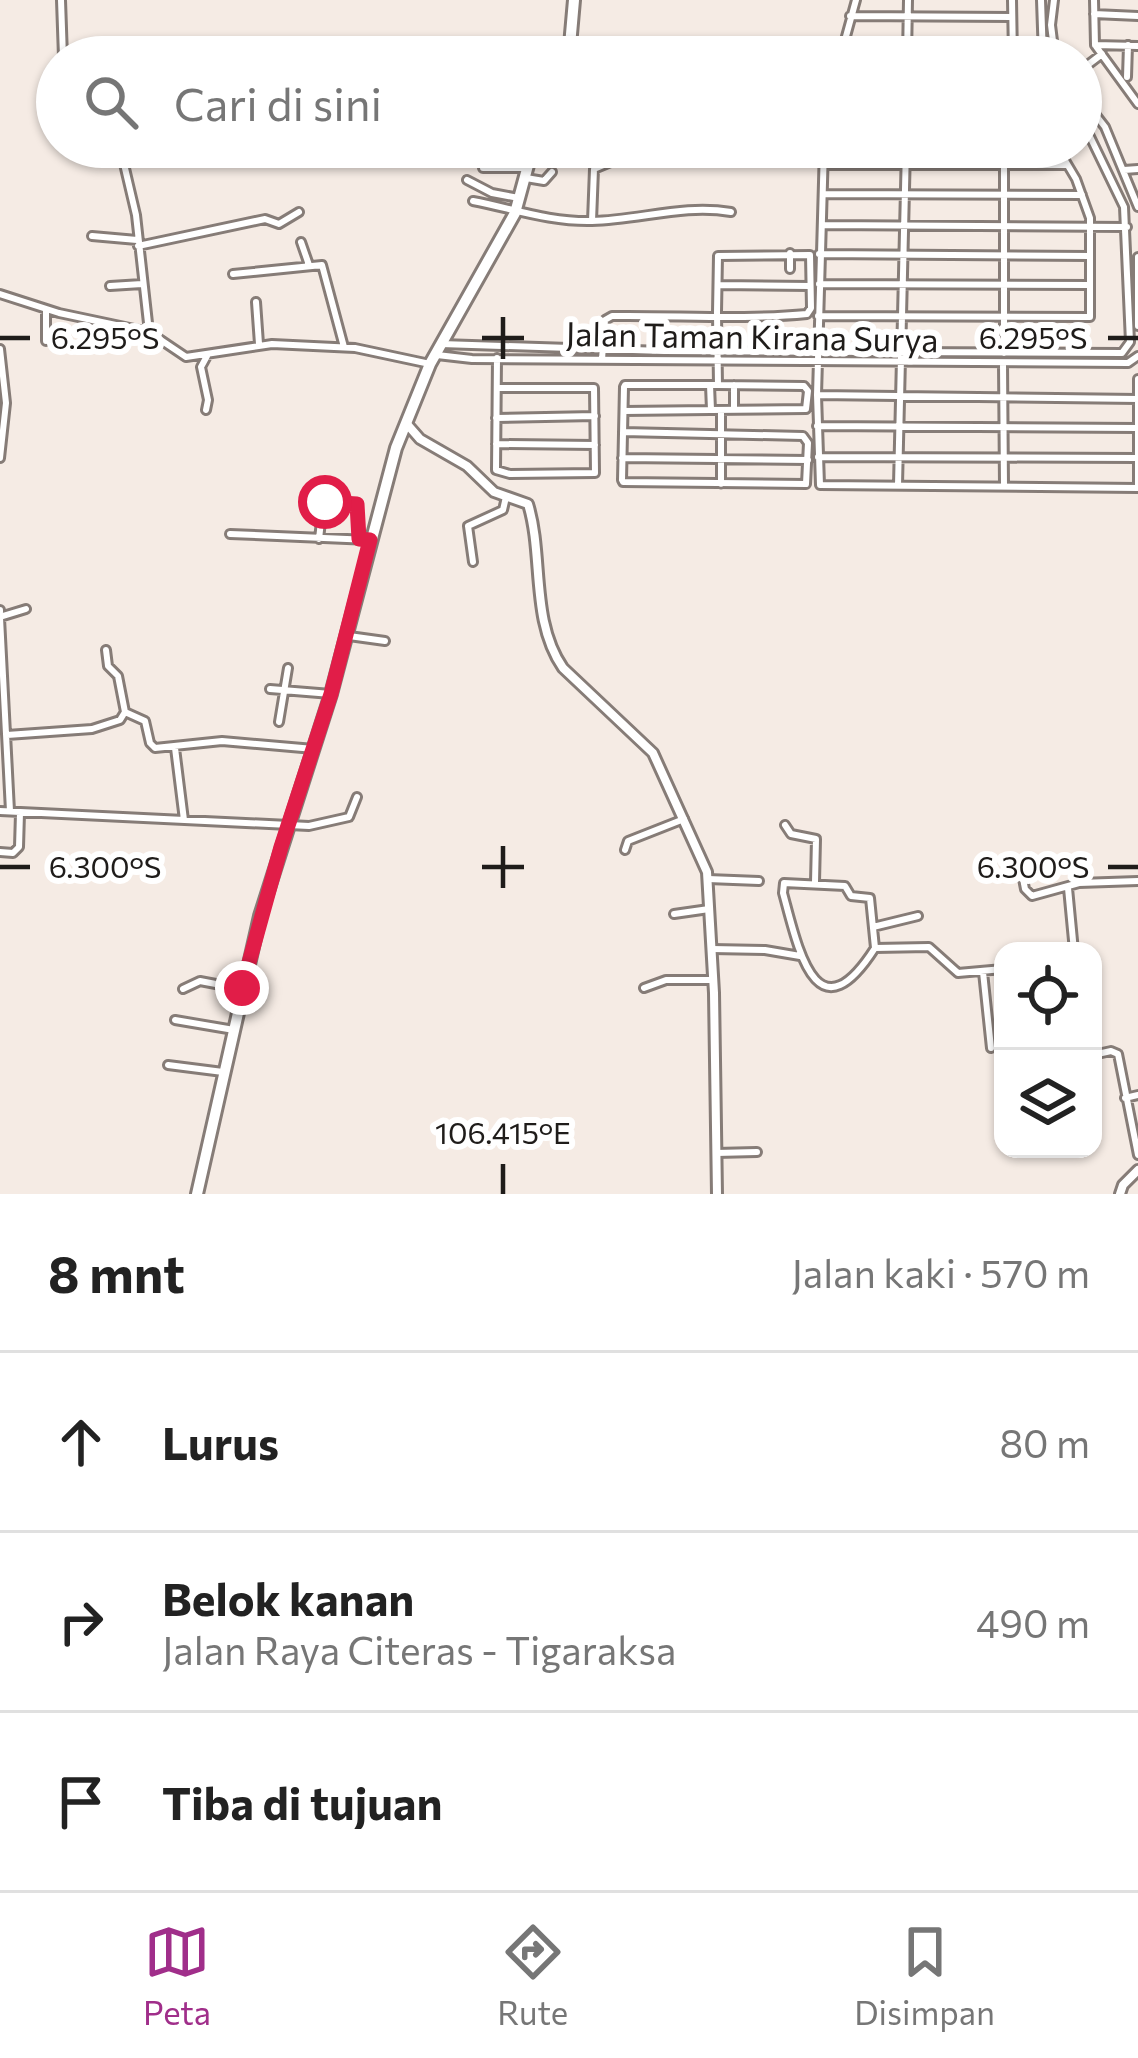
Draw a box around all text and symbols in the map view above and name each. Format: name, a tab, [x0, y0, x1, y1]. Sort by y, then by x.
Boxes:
search box	[36, 36, 1102, 168]
icon: search	[78, 69, 144, 135]
text: Cari di sini	[174, 75, 382, 130]
street label: Jalan Taman Kirana Surya	[565, 312, 939, 359]
text: 6.295°S	[51, 318, 159, 355]
text: 6.295°S	[979, 318, 1087, 355]
route start	[298, 475, 352, 529]
text: 6.300°S	[49, 847, 161, 884]
text: 6.300°S	[977, 847, 1089, 884]
map controls	[994, 942, 1102, 1158]
button: locate	[994, 942, 1102, 1050]
route end	[215, 961, 269, 1015]
button: layers	[994, 1050, 1102, 1158]
text: 106.415°E	[435, 1113, 571, 1150]
text: 8 mnt	[48, 1241, 185, 1304]
text: Jalan kaki · 570 m	[791, 1248, 1090, 1296]
icon: ahead	[48, 1409, 114, 1475]
text: Lurus	[162, 1414, 279, 1469]
text: 80 m	[999, 1418, 1090, 1466]
text: Belok kanan	[162, 1570, 414, 1625]
icon: right	[48, 1589, 114, 1655]
text: 490 m	[976, 1598, 1090, 1646]
text: Jalan Raya Citeras - Tigaraksa	[162, 1625, 676, 1673]
icon: arrive	[48, 1769, 114, 1835]
text: Tiba di tujuan	[162, 1774, 443, 1829]
tab: Peta	[143, 1919, 211, 2032]
tab: Rute	[497, 1919, 568, 2032]
tab: Disimpan	[854, 1919, 995, 2032]

